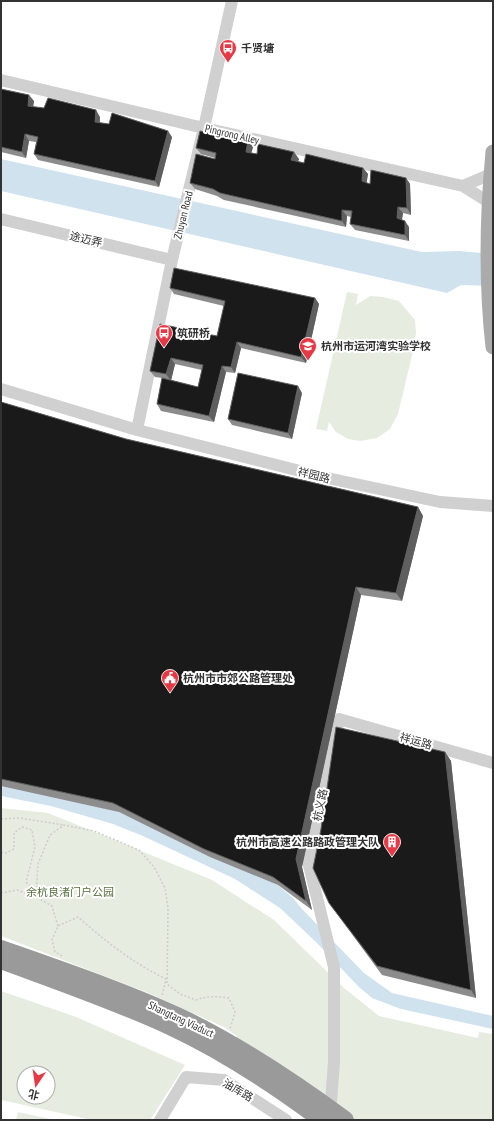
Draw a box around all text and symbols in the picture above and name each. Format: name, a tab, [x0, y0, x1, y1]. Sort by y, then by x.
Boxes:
bus stop icon: 千贤塘	[218, 38, 238, 63]
place label: 千贤塘	[241, 41, 275, 55]
street label: Pingrong Alley	[204, 121, 261, 147]
street label: Zhuyan Road	[170, 189, 196, 240]
street label: 途迈弄	[68, 228, 104, 250]
bus stop icon: 筑研桥	[154, 323, 174, 348]
place label: 筑研桥	[177, 326, 210, 340]
school or university icon: 杭州市运河湾实验学校	[298, 336, 318, 361]
place label: 杭州市运河湾实验学校	[321, 339, 431, 353]
street label: 祥园路	[296, 464, 332, 486]
public building icon: 杭州市市郊公路管理处	[160, 668, 180, 693]
place label: 杭州市市郊公路管理处	[183, 671, 293, 685]
street label: 祥运路	[398, 730, 434, 752]
street label: 杭义路	[310, 787, 330, 823]
building icon: 杭州市高速公路路政管理大队	[382, 832, 402, 857]
place label: 杭州市高速公路路政管理大队	[236, 835, 379, 849]
park label: 余杭良渚门户公园	[26, 885, 114, 899]
street label: Shangtang Viaduct	[146, 998, 216, 1040]
north arrow	[16, 1065, 56, 1105]
street label: 油库路	[220, 1076, 256, 1104]
text: 北	[27, 1087, 41, 1103]

